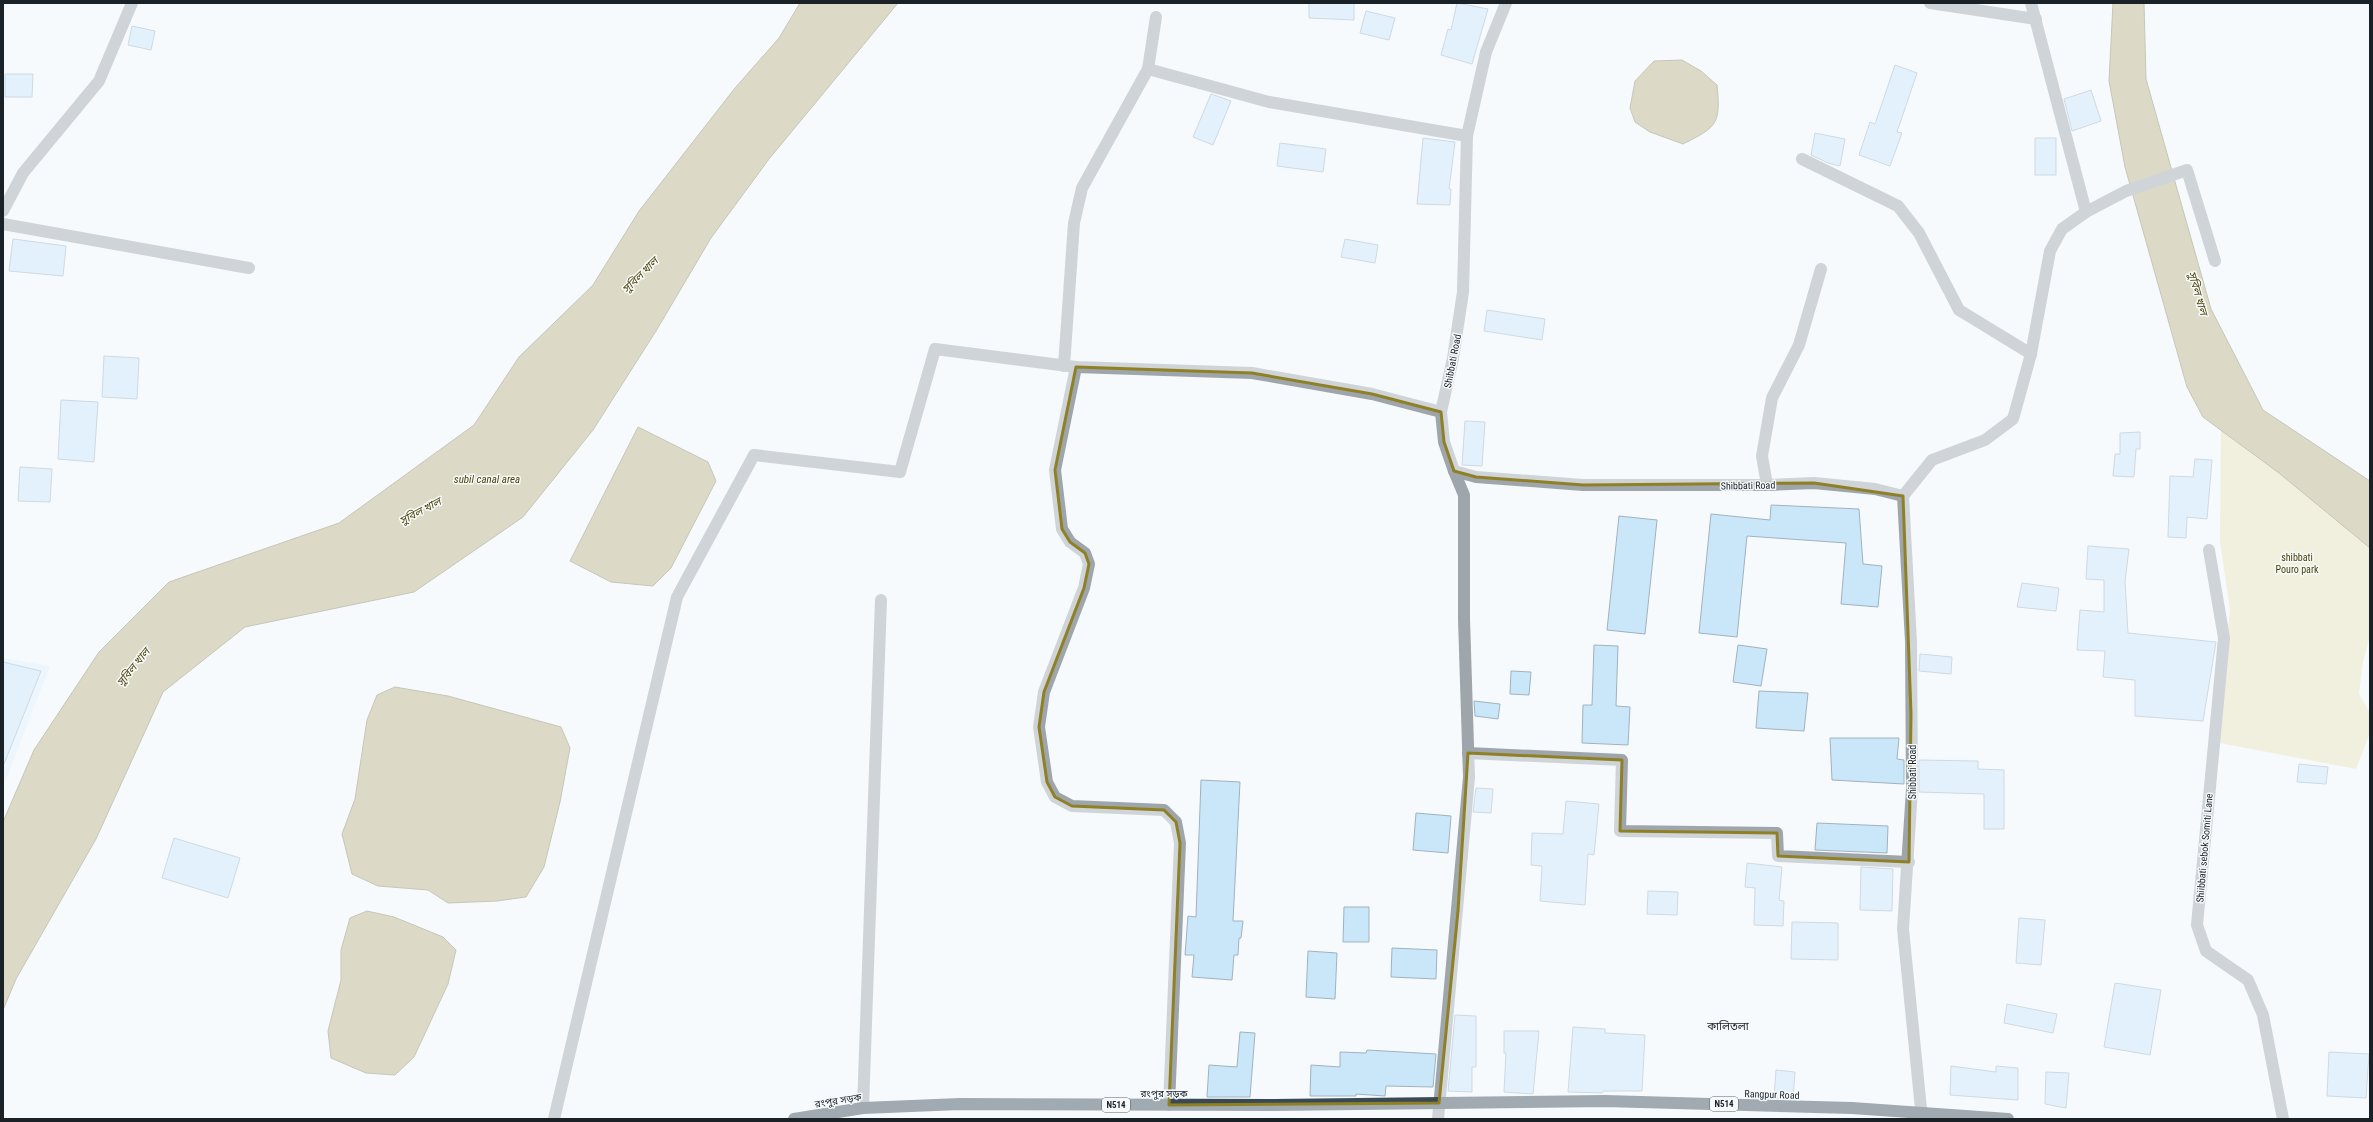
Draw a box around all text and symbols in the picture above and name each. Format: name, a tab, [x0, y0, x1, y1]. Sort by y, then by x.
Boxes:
water label: সুবিল খাল	[620, 253, 662, 296]
water label: সুবিল খাল	[2185, 270, 2211, 318]
street label: Shibbati Road	[1442, 333, 1463, 389]
water label: subil canal area	[454, 473, 520, 486]
street label: Shibbati Road	[1721, 480, 1775, 491]
water label: সুবিল খাল	[397, 494, 445, 528]
park label: shibbati Pouro park	[2276, 552, 2319, 575]
water label: সুবিল খাল	[114, 644, 154, 689]
street label: Shibbati Road	[1907, 745, 1918, 799]
street label: Shiibbati sebok Somiti Lane	[2194, 793, 2215, 903]
district label: কালিতলা	[1706, 1020, 1750, 1033]
street label: রংপুর সড়ক	[1139, 1088, 1189, 1100]
street label: Rangpur Road	[1744, 1088, 1800, 1101]
street label: রংপুর সড়ক	[813, 1091, 863, 1111]
road number: N514	[1710, 1097, 1738, 1111]
road number: N514	[1102, 1098, 1130, 1112]

